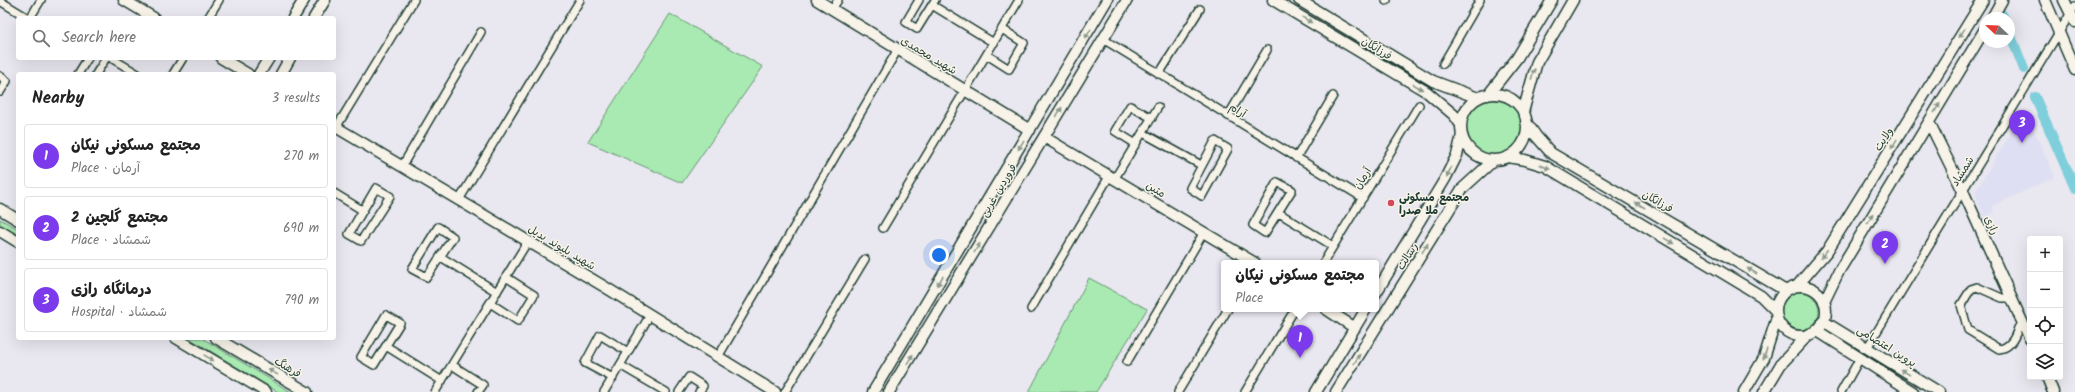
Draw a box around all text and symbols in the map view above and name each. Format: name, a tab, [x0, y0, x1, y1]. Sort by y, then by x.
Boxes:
north arrow	[1979, 12, 2015, 48]
search box	[16, 16, 336, 60]
one-way arrow	[1302, 16, 1312, 24]
text: Search here	[62, 26, 136, 50]
icon: search	[30, 27, 52, 49]
one-way arrow	[1959, 27, 1966, 39]
one-way arrow	[1084, 28, 1091, 40]
street label: شهید محمدی	[897, 32, 960, 80]
street label: فرزانگان	[1358, 33, 1395, 65]
one-way arrow	[1530, 68, 1536, 80]
one-way arrow	[1413, 83, 1423, 91]
text: Nearby	[32, 85, 84, 112]
text: 3 results	[272, 88, 320, 109]
street label: آرام	[1225, 99, 1251, 124]
one-way arrow	[1934, 102, 1941, 114]
one-way arrow	[1055, 107, 1063, 117]
pin: 3	[2009, 110, 2035, 143]
street label: ولایت	[1870, 124, 1898, 155]
text: مجتمع مسکونی نیکان	[71, 134, 201, 158]
one-way arrow	[1017, 139, 1024, 151]
one-way arrow	[1890, 139, 1898, 149]
text: 1	[44, 146, 48, 167]
text: 270 m	[283, 146, 319, 167]
street label: شمشاد	[1947, 153, 1979, 190]
text: Place · آرمان	[71, 158, 140, 179]
street label: فروردین غربی	[976, 160, 1022, 221]
street label: آرمان	[1349, 163, 1377, 193]
one-way arrow	[1540, 164, 1551, 170]
one-way arrow	[1446, 166, 1452, 177]
street label: متین	[1142, 177, 1169, 203]
street label: فرزانگان	[1639, 186, 1676, 218]
place label: مجتمع مسکونی ملا صدرا	[1399, 189, 1469, 220]
marker: مجتمع مسکونی ملا صدرا	[1386, 198, 1396, 208]
one-way arrow	[1634, 201, 1646, 208]
text: مجتمع گلچین 2	[71, 206, 168, 230]
street label: رازی	[1979, 213, 2003, 238]
one-way arrow	[1866, 214, 1874, 224]
text: 2	[42, 218, 50, 239]
text: 690 m	[283, 218, 319, 239]
street label: شهید بلیوند بدیل	[524, 221, 599, 275]
text: Place · شمشاد	[71, 230, 151, 251]
pin: 2	[1872, 231, 1898, 264]
map controls	[2027, 236, 2063, 380]
button: +	[2027, 236, 2063, 272]
one-way arrow	[1664, 237, 1674, 245]
street label: رسالت	[1392, 239, 1423, 274]
one-way arrow	[973, 242, 981, 253]
one-way arrow	[1422, 242, 1429, 254]
your location	[929, 245, 949, 265]
one-way arrow	[1820, 248, 1829, 259]
popup	[1221, 260, 1379, 312]
text: مجتمع مسکونی نیکان	[1235, 264, 1365, 288]
one-way arrow	[1746, 267, 1758, 274]
button: −	[2027, 272, 2063, 308]
one-way arrow	[936, 275, 943, 287]
text: درمانگاه رازی	[71, 278, 152, 302]
text: Place	[1235, 288, 1263, 309]
text: 3	[42, 290, 50, 311]
text: 790 m	[285, 290, 319, 311]
text: Hospital · شمشاد	[71, 302, 167, 323]
button: locate	[2027, 308, 2063, 344]
street label: پروین اعتصامی	[1853, 321, 1920, 372]
pin: 1	[1287, 325, 1313, 358]
button: layers	[2027, 344, 2063, 380]
one-way arrow	[1761, 348, 1767, 360]
street label: فرهنگ	[270, 353, 305, 383]
one-way arrow	[906, 353, 913, 365]
one-way arrow	[204, 354, 214, 362]
one-way arrow	[1353, 354, 1361, 364]
one-way arrow	[268, 368, 278, 376]
one-way arrow	[1899, 368, 1911, 375]

